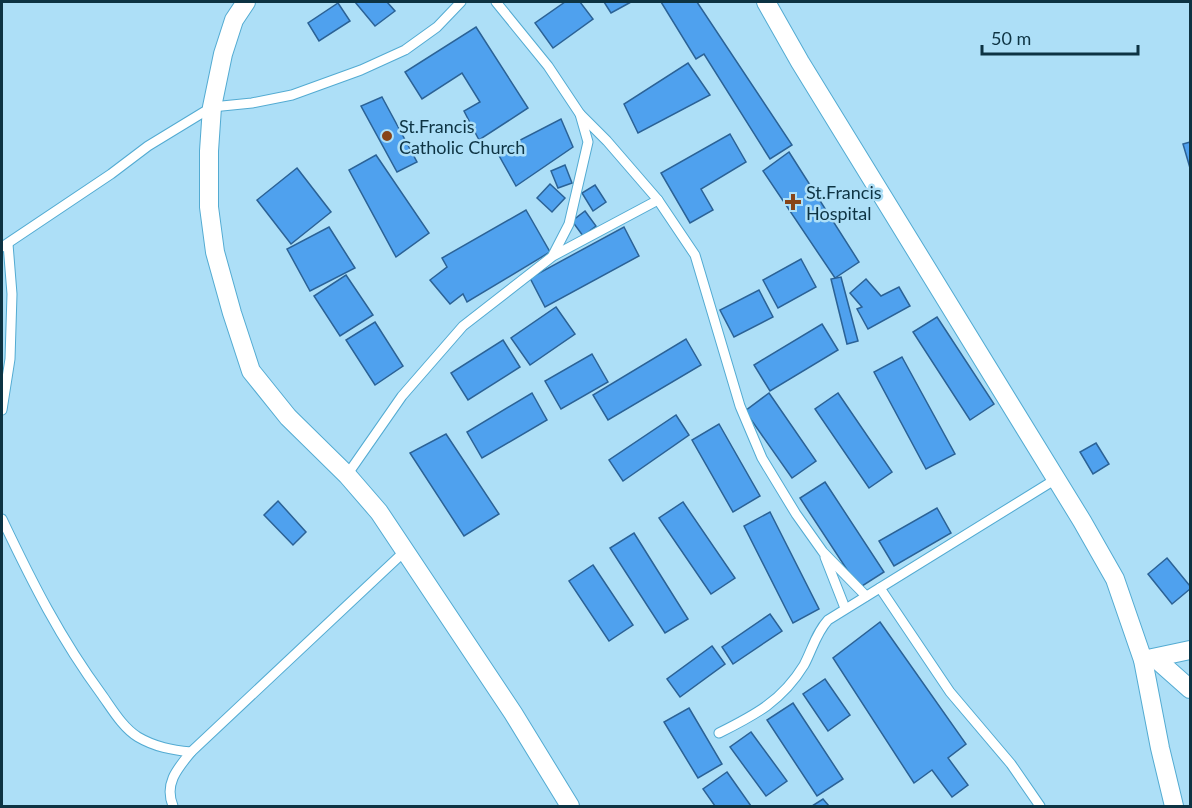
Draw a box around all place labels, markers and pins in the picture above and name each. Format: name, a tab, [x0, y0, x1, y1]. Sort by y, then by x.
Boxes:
place label: St.Francis Catholic Church	[399, 115, 525, 158]
marker: St.Francis Catholic Church	[380, 129, 394, 143]
place label: St.Francis Hospital	[806, 181, 882, 224]
marker: St.Francis Hospital	[784, 193, 802, 211]

